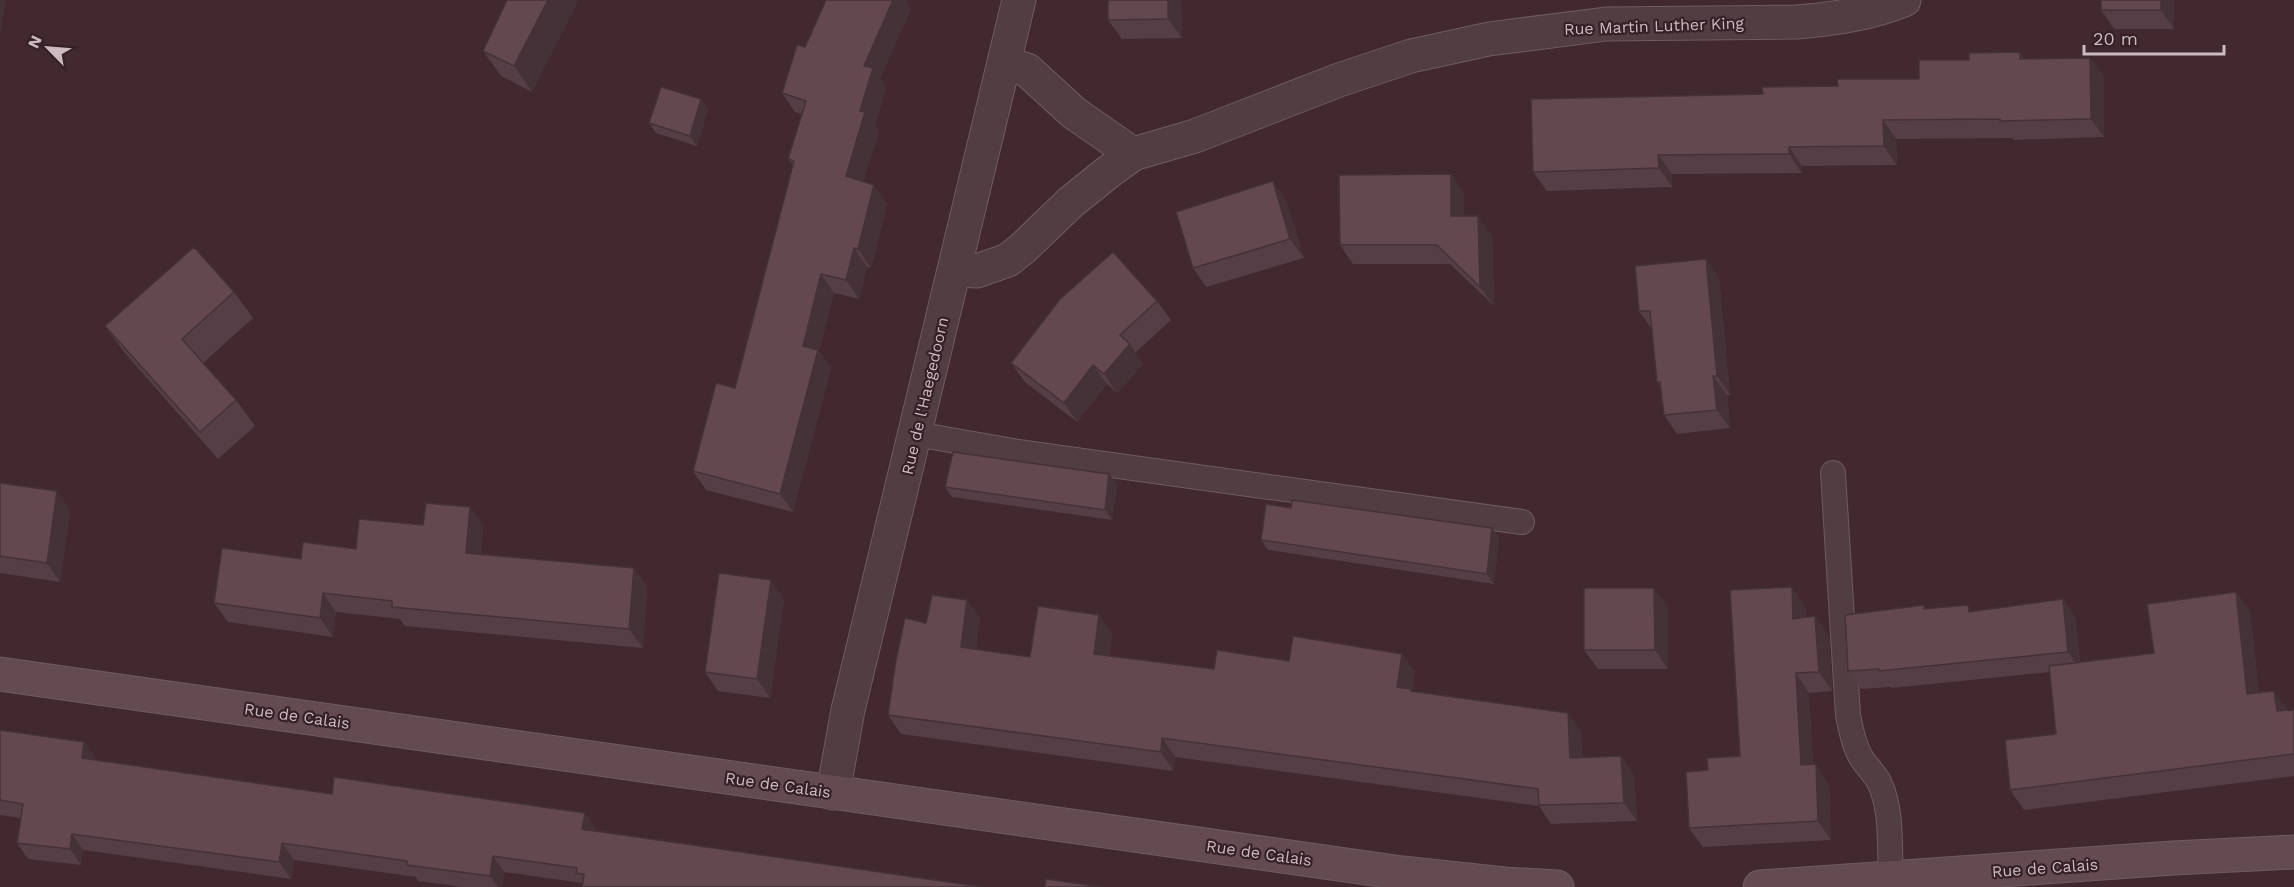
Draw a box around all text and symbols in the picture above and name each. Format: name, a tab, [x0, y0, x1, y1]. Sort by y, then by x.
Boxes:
street label: Rue Martin Luther King	[1564, 13, 1745, 39]
north arrow	[18, 18, 78, 78]
scale bar	[2084, 18, 2224, 56]
text: 20 m	[2093, 28, 2138, 49]
text: N	[24, 32, 46, 51]
street label: Rue de l'Haegedoorn	[898, 315, 952, 477]
street label: Rue de Calais	[243, 699, 351, 733]
street label: Rue de Calais	[724, 768, 832, 802]
street label: Rue de Calais	[1205, 836, 1313, 870]
street label: Rue de Calais	[1991, 855, 2099, 881]

